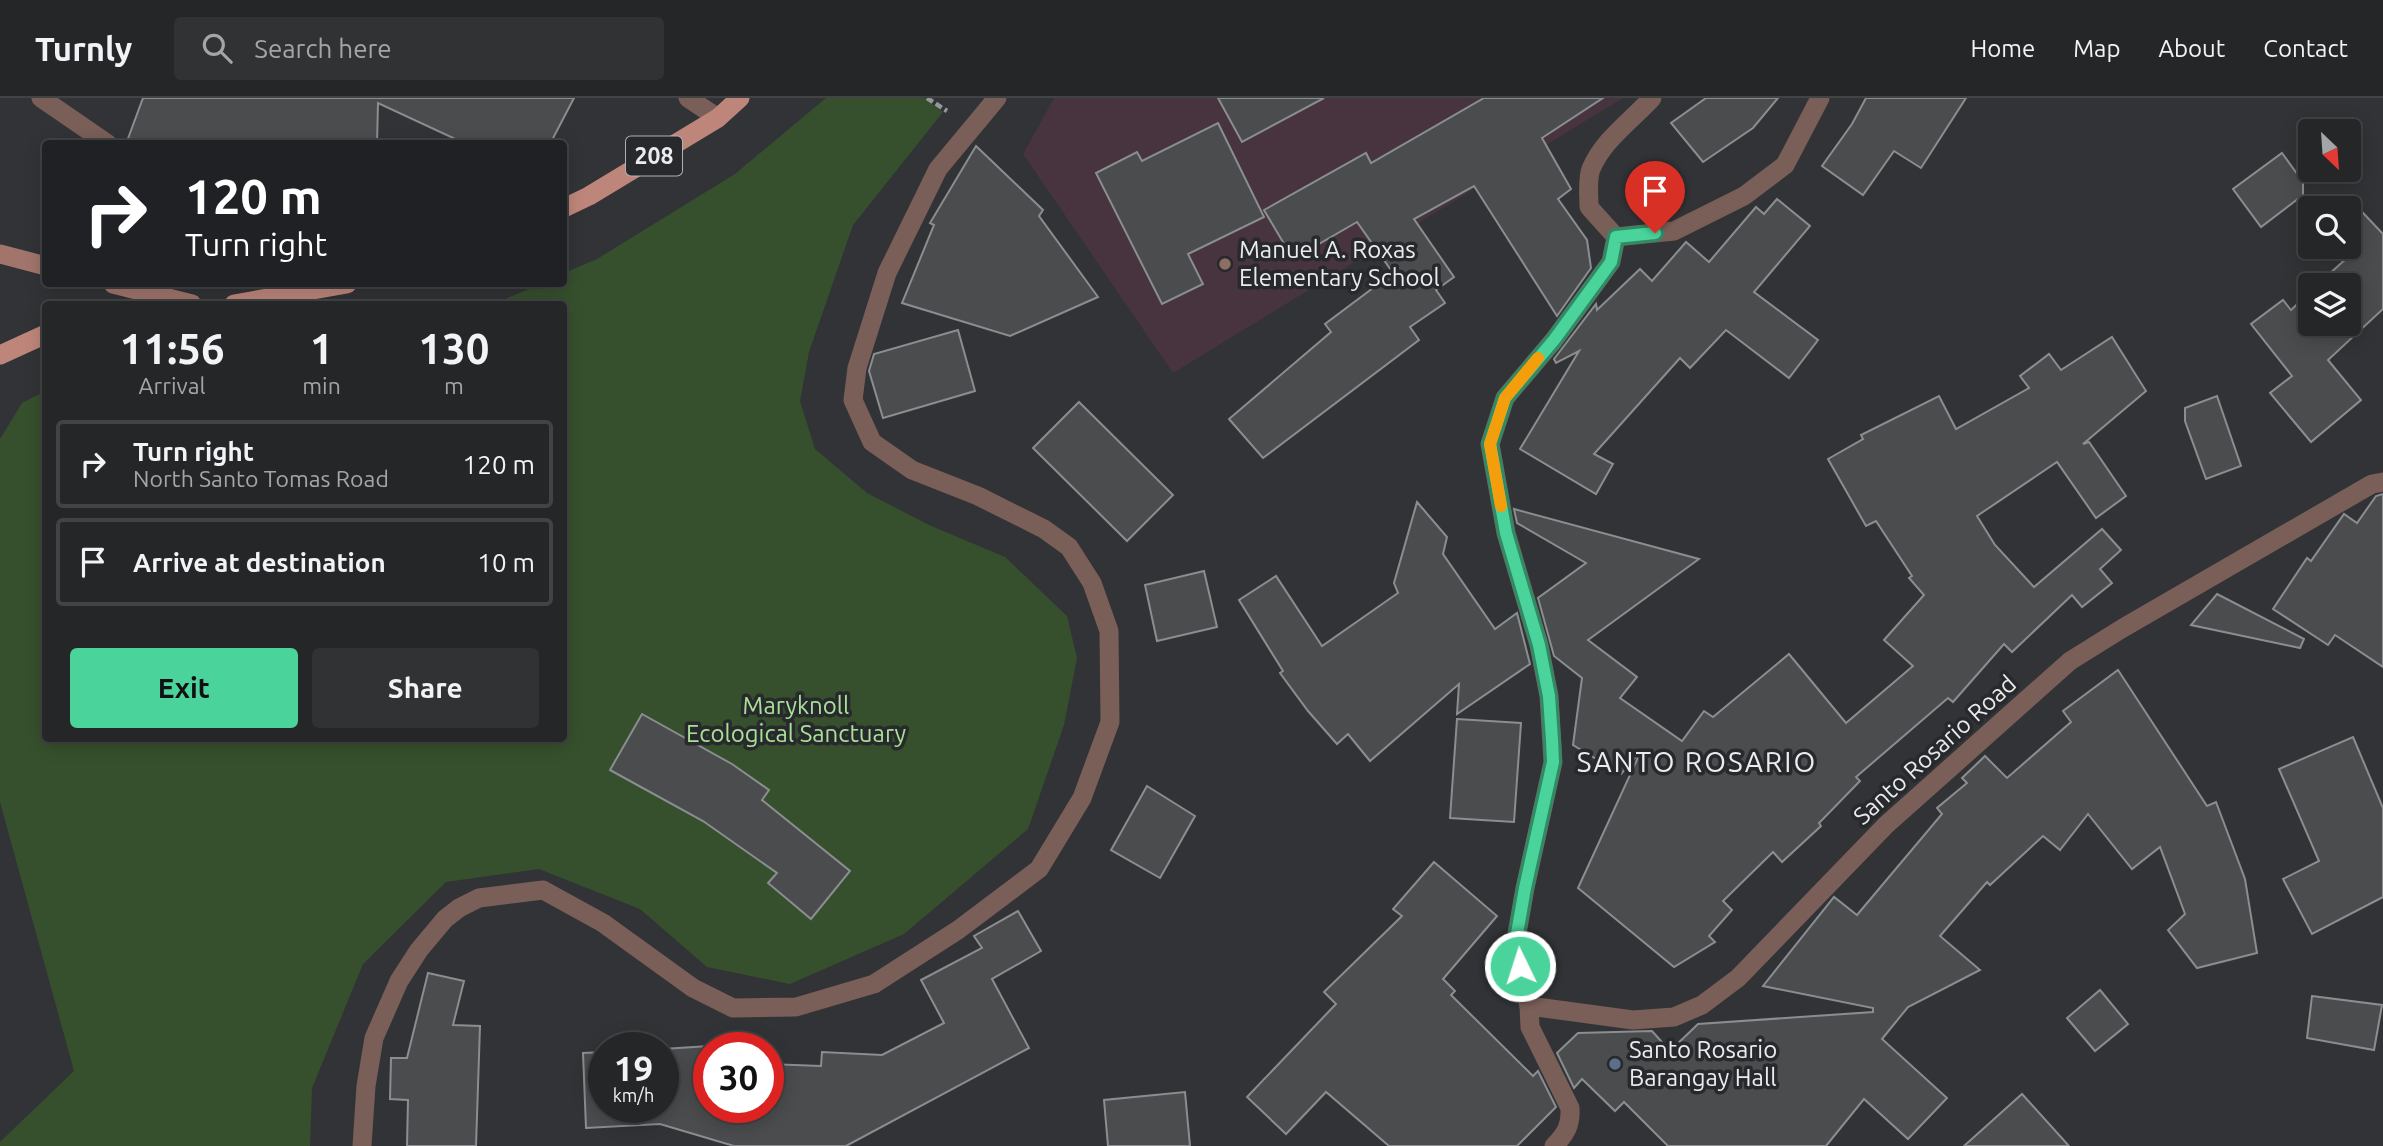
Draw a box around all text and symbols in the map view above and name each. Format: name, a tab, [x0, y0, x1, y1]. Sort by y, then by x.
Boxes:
search box	[174, 17, 664, 80]
icon: search	[198, 29, 236, 67]
text: Turnly	[35, 30, 132, 67]
text: Search here	[254, 34, 392, 63]
text: Home	[1970, 35, 2035, 62]
text: Map	[2073, 35, 2120, 62]
text: About	[2158, 35, 2225, 62]
text: Contact	[2263, 35, 2348, 62]
north arrow	[2298, 119, 2361, 182]
map controls	[2298, 119, 2361, 336]
road number: 208	[626, 137, 682, 176]
pin	[1625, 161, 1685, 233]
icon: right	[70, 168, 161, 259]
text: 120 m	[185, 168, 322, 223]
icon: arrive	[1636, 172, 1674, 210]
button: search	[2298, 196, 2361, 259]
text: Turn right	[185, 226, 327, 262]
place label: Manuel A. Roxas Elementary School	[1239, 236, 1440, 291]
marker: Manuel A. Roxas Elementary School	[1217, 256, 1233, 272]
button: layers	[2298, 273, 2361, 336]
text: 11:56	[120, 325, 225, 372]
text: 1	[310, 325, 333, 372]
text: 130	[418, 325, 489, 372]
text: Arrival	[139, 373, 206, 398]
text: min	[302, 373, 341, 398]
text: m	[444, 373, 464, 398]
text: Turn right	[133, 437, 254, 466]
icon: right	[74, 445, 112, 483]
text: 120 m	[463, 450, 535, 479]
text: North Santo Tomas Road	[133, 466, 389, 491]
icon: arrive	[74, 543, 112, 581]
text: Arrive at destination	[133, 548, 386, 577]
text: 10 m	[477, 548, 535, 577]
button: Exit	[70, 648, 298, 728]
button: Share	[312, 648, 539, 728]
street label: Santo Rosario Road	[1848, 670, 2021, 830]
park label: Maryknoll Ecological Sanctuary	[686, 692, 907, 747]
district label: SANTO ROSARIO	[1577, 746, 1817, 777]
position arrow	[1483, 929, 1557, 1003]
speed limit sign: 30	[693, 1032, 784, 1123]
place label: Santo Rosario Barangay Hall	[1629, 1036, 1777, 1091]
text: 19	[614, 1048, 653, 1088]
marker: Santo Rosario Barangay Hall	[1607, 1056, 1623, 1072]
text: km/h	[613, 1085, 654, 1105]

